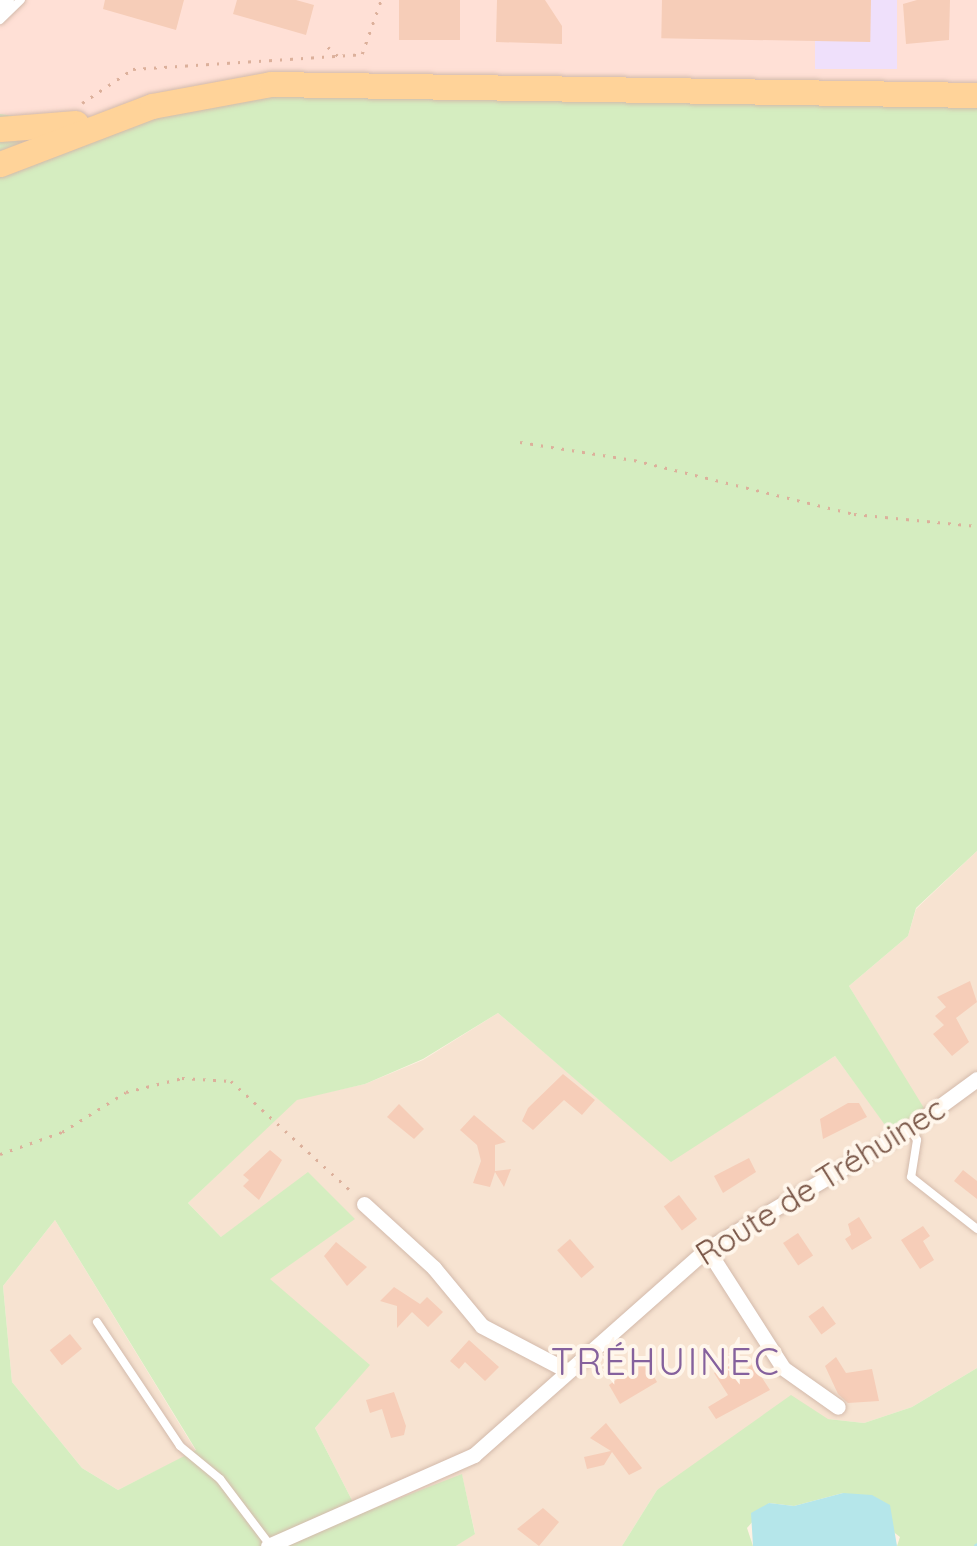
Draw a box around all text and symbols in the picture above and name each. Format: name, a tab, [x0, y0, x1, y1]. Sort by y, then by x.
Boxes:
street label: Route de Tréhuinec	[689, 1089, 951, 1273]
district label: TRÉHUINEC	[551, 1339, 781, 1385]

